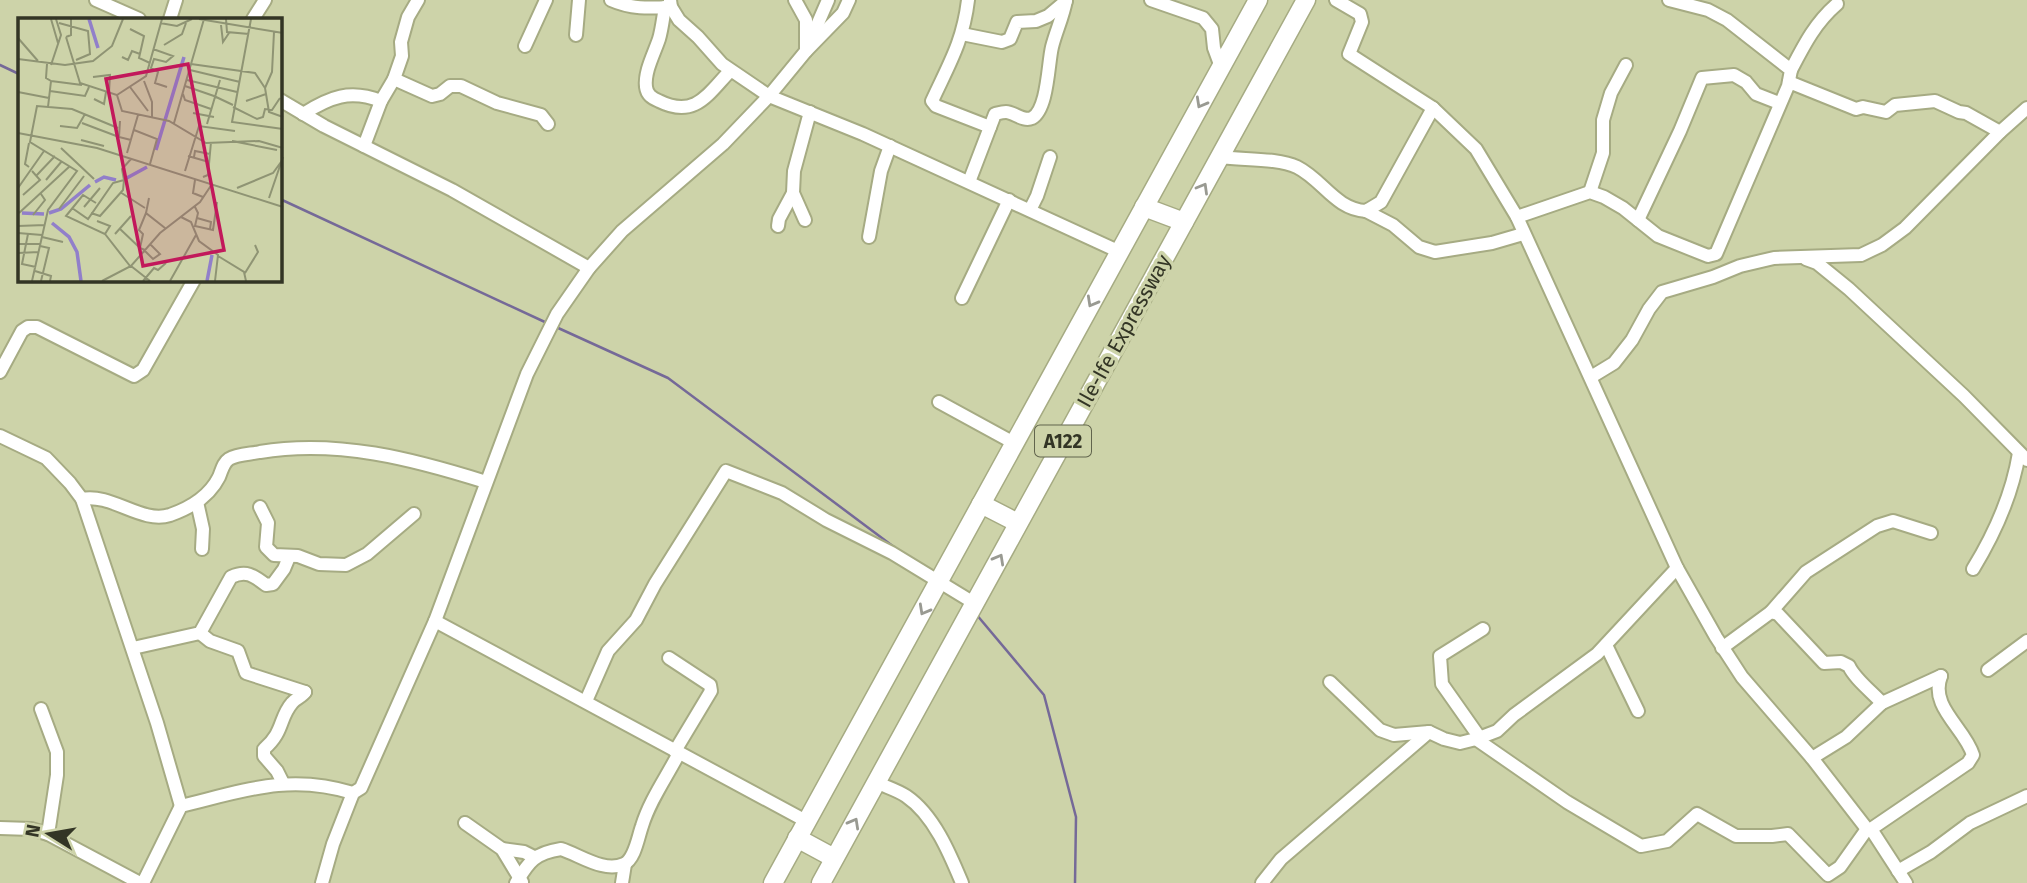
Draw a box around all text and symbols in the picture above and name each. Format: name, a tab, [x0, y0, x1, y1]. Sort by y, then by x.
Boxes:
inset map	[18, 18, 282, 282]
one-way arrow	[1196, 96, 1209, 108]
one-way arrow	[1195, 183, 1208, 196]
street label: Ile-Ife Expressway	[1071, 250, 1177, 412]
one-way arrow	[1087, 295, 1100, 308]
road number: A122	[1035, 426, 1091, 456]
one-way arrow	[991, 554, 1004, 566]
one-way arrow	[919, 602, 932, 615]
north arrow	[14, 799, 84, 869]
one-way arrow	[846, 818, 859, 830]
text: N	[20, 822, 45, 839]

